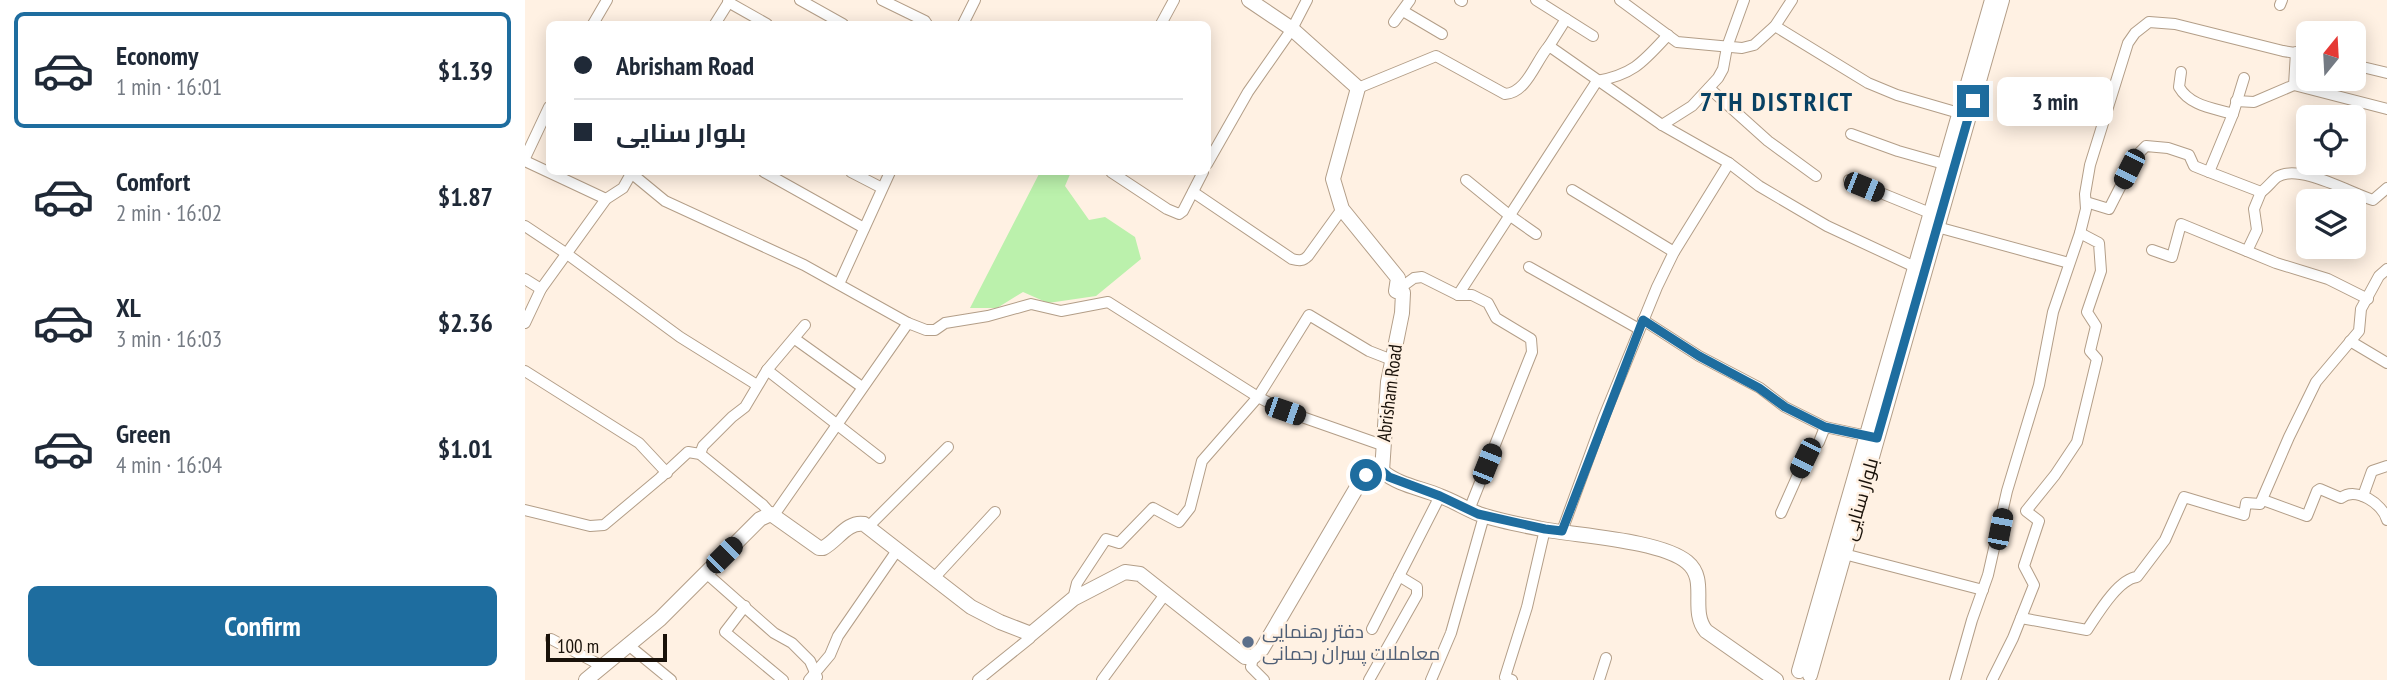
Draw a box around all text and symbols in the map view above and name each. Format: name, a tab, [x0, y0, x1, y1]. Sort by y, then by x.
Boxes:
north arrow	[2296, 21, 2366, 91]
map controls	[2296, 21, 2366, 259]
icon: car	[32, 39, 95, 102]
text: Economy	[116, 39, 198, 72]
text: Abrisham Road	[616, 49, 754, 82]
text: $1.39	[438, 54, 493, 87]
text: 1 min · 16:01	[116, 72, 222, 101]
callout: 3 min	[1997, 76, 2113, 126]
district label: 7TH DISTRICT	[1700, 85, 1854, 118]
route end	[1957, 85, 1989, 117]
text: 3 min	[2032, 87, 2078, 116]
button: locate	[2296, 105, 2366, 175]
text: بلوار سنایی	[616, 116, 746, 149]
car	[2111, 146, 2148, 192]
icon: car	[32, 165, 95, 228]
text: Comfort	[116, 165, 190, 198]
car	[1841, 169, 1888, 205]
text: $1.87	[438, 180, 493, 213]
button: layers	[2296, 189, 2366, 259]
text: 2 min · 16:02	[116, 198, 222, 227]
icon: car	[32, 291, 95, 354]
text: XL	[116, 291, 141, 324]
text: $2.36	[438, 306, 493, 339]
text: 3 min · 16:03	[116, 324, 222, 353]
street label: Abrisham Road	[1371, 343, 1407, 443]
car	[1262, 394, 1309, 428]
icon: car	[32, 417, 95, 480]
text: Green	[116, 417, 171, 450]
text: $1.01	[438, 432, 493, 465]
car	[1787, 435, 1824, 481]
car	[1470, 441, 1505, 487]
text: 4 min · 16:04	[116, 450, 222, 479]
street label: بلوار سنایی	[1837, 455, 1883, 543]
route start	[1350, 459, 1382, 491]
car	[1986, 506, 2015, 552]
car	[702, 533, 747, 577]
button: Confirm	[28, 586, 497, 666]
place label: دفتر رهنمایی معاملات پسران رحمانی	[1262, 619, 1440, 666]
scale bar	[546, 631, 667, 663]
text: 100 m	[557, 634, 599, 658]
marker: دفتر رهنمایی معاملات پسران رحمانی	[1240, 634, 1256, 650]

